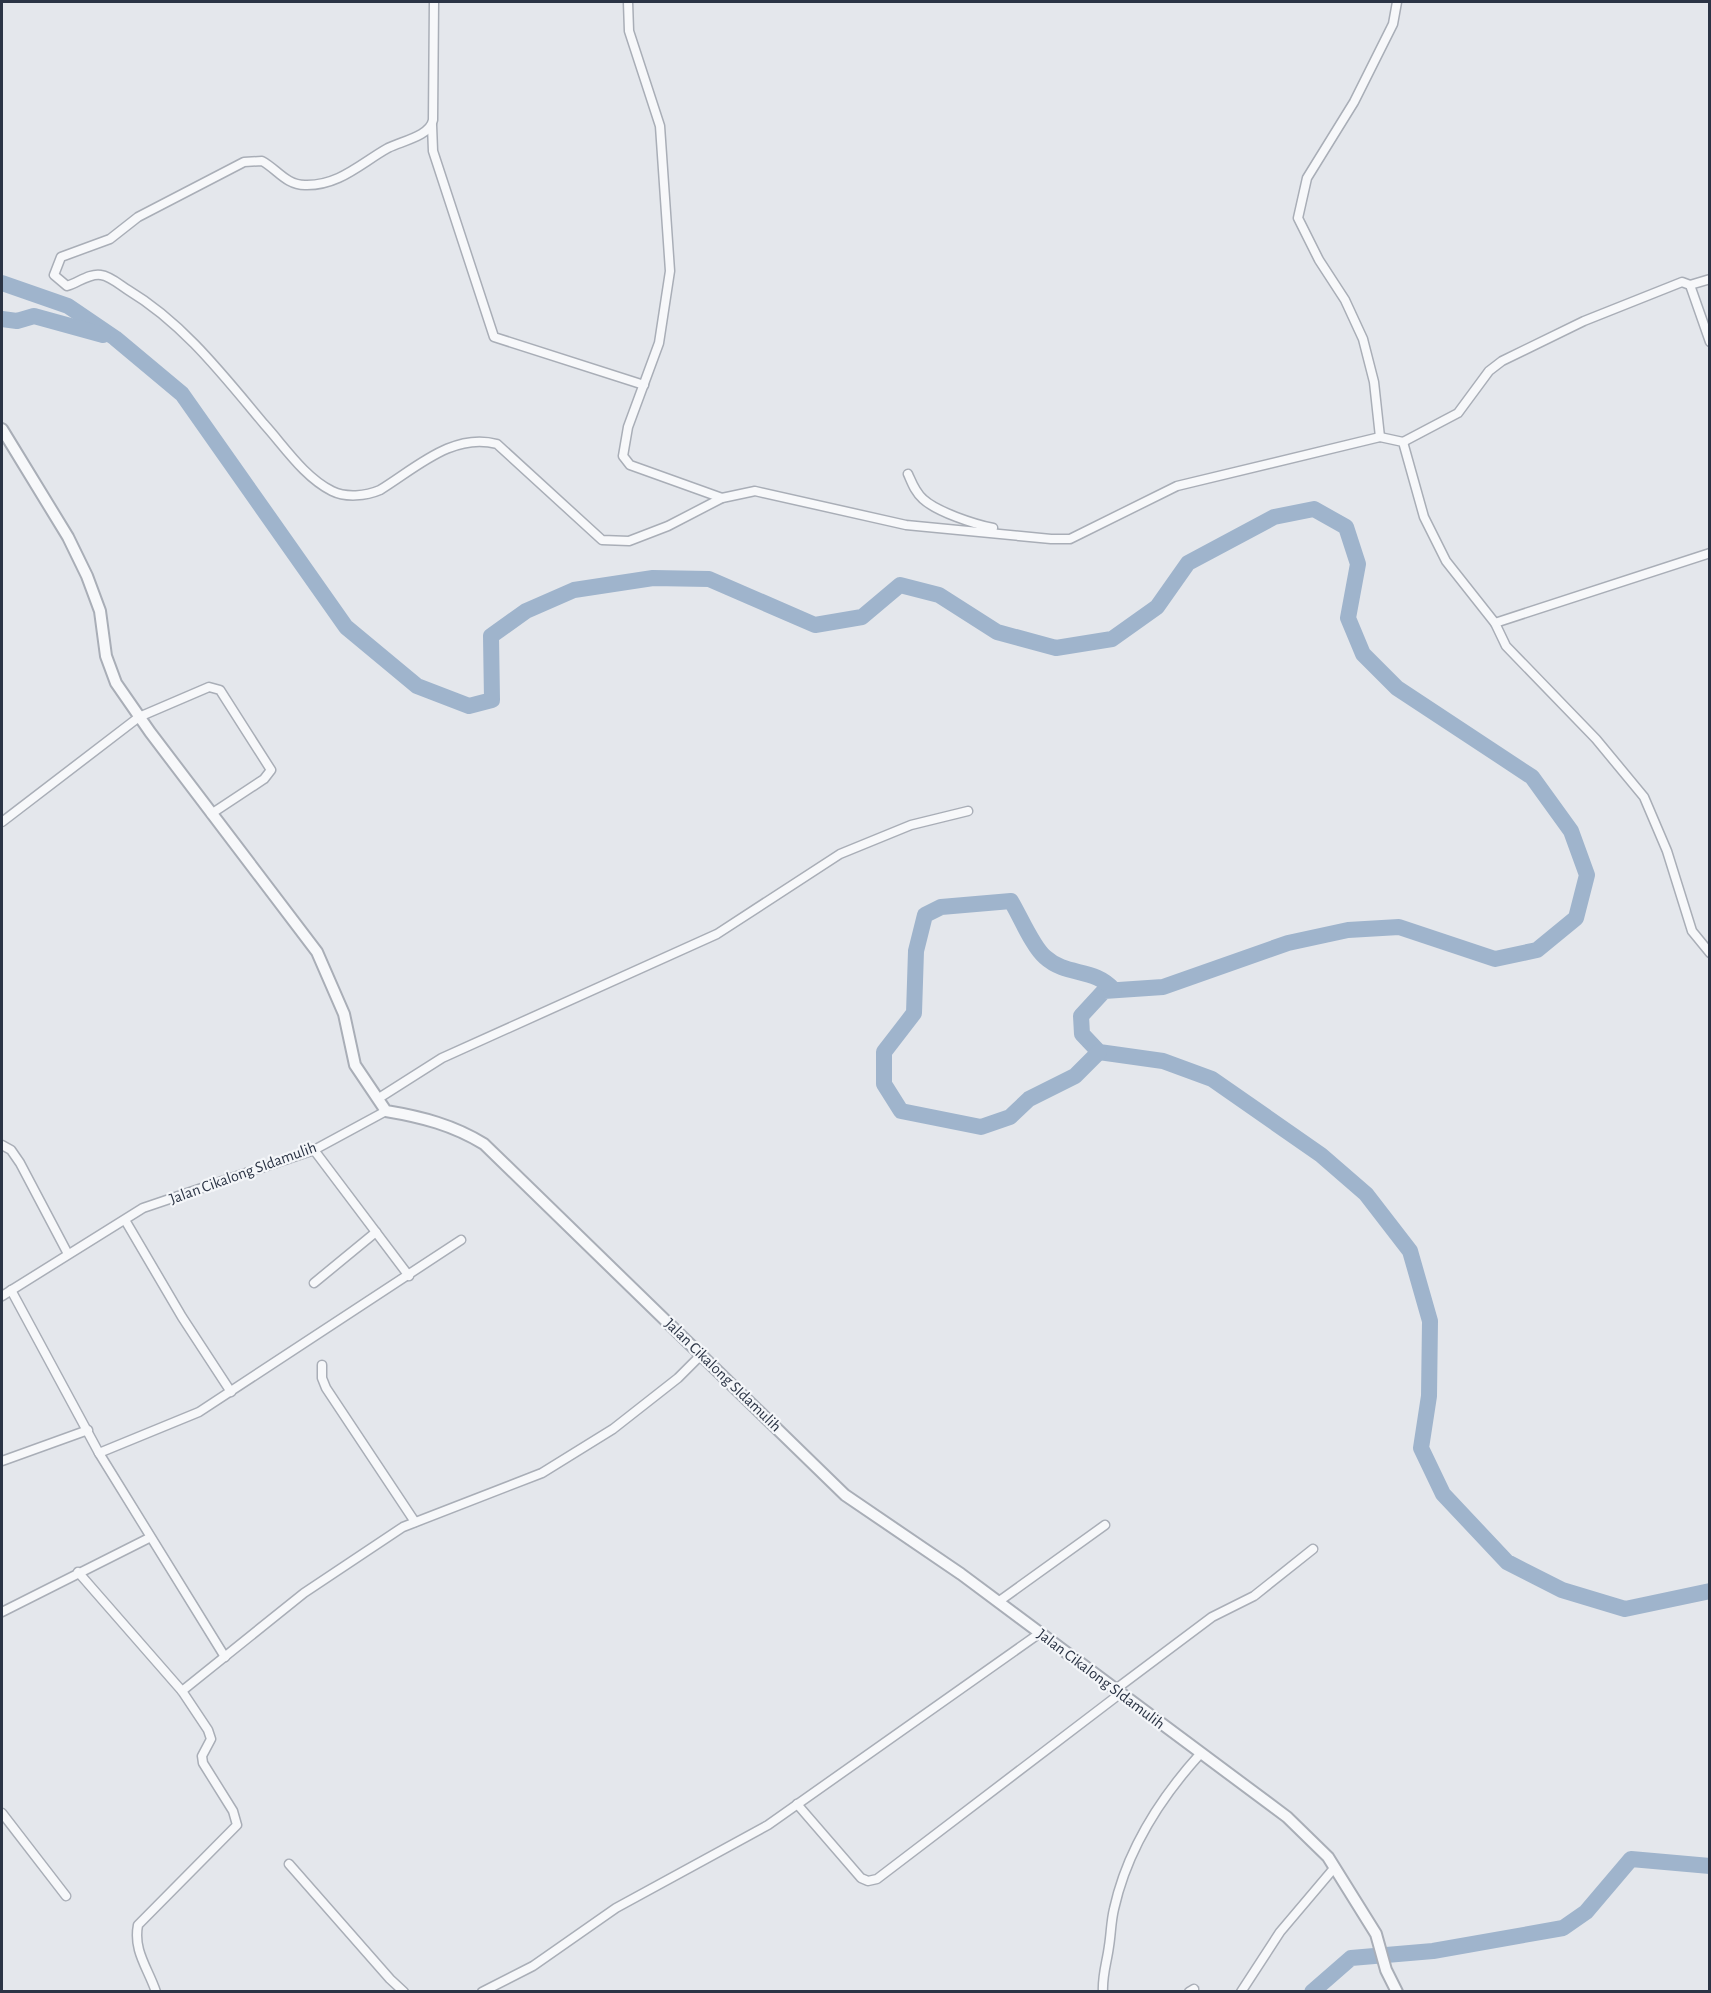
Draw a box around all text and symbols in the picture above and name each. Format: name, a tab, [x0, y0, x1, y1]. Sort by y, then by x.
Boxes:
street label: Jalan Cikalong SIdamulih	[167, 1139, 319, 1207]
street label: Jalan Cikalong SIdamulih	[662, 1315, 784, 1435]
street label: Jalan Cikalong SIdamulih	[1034, 1626, 1168, 1732]

